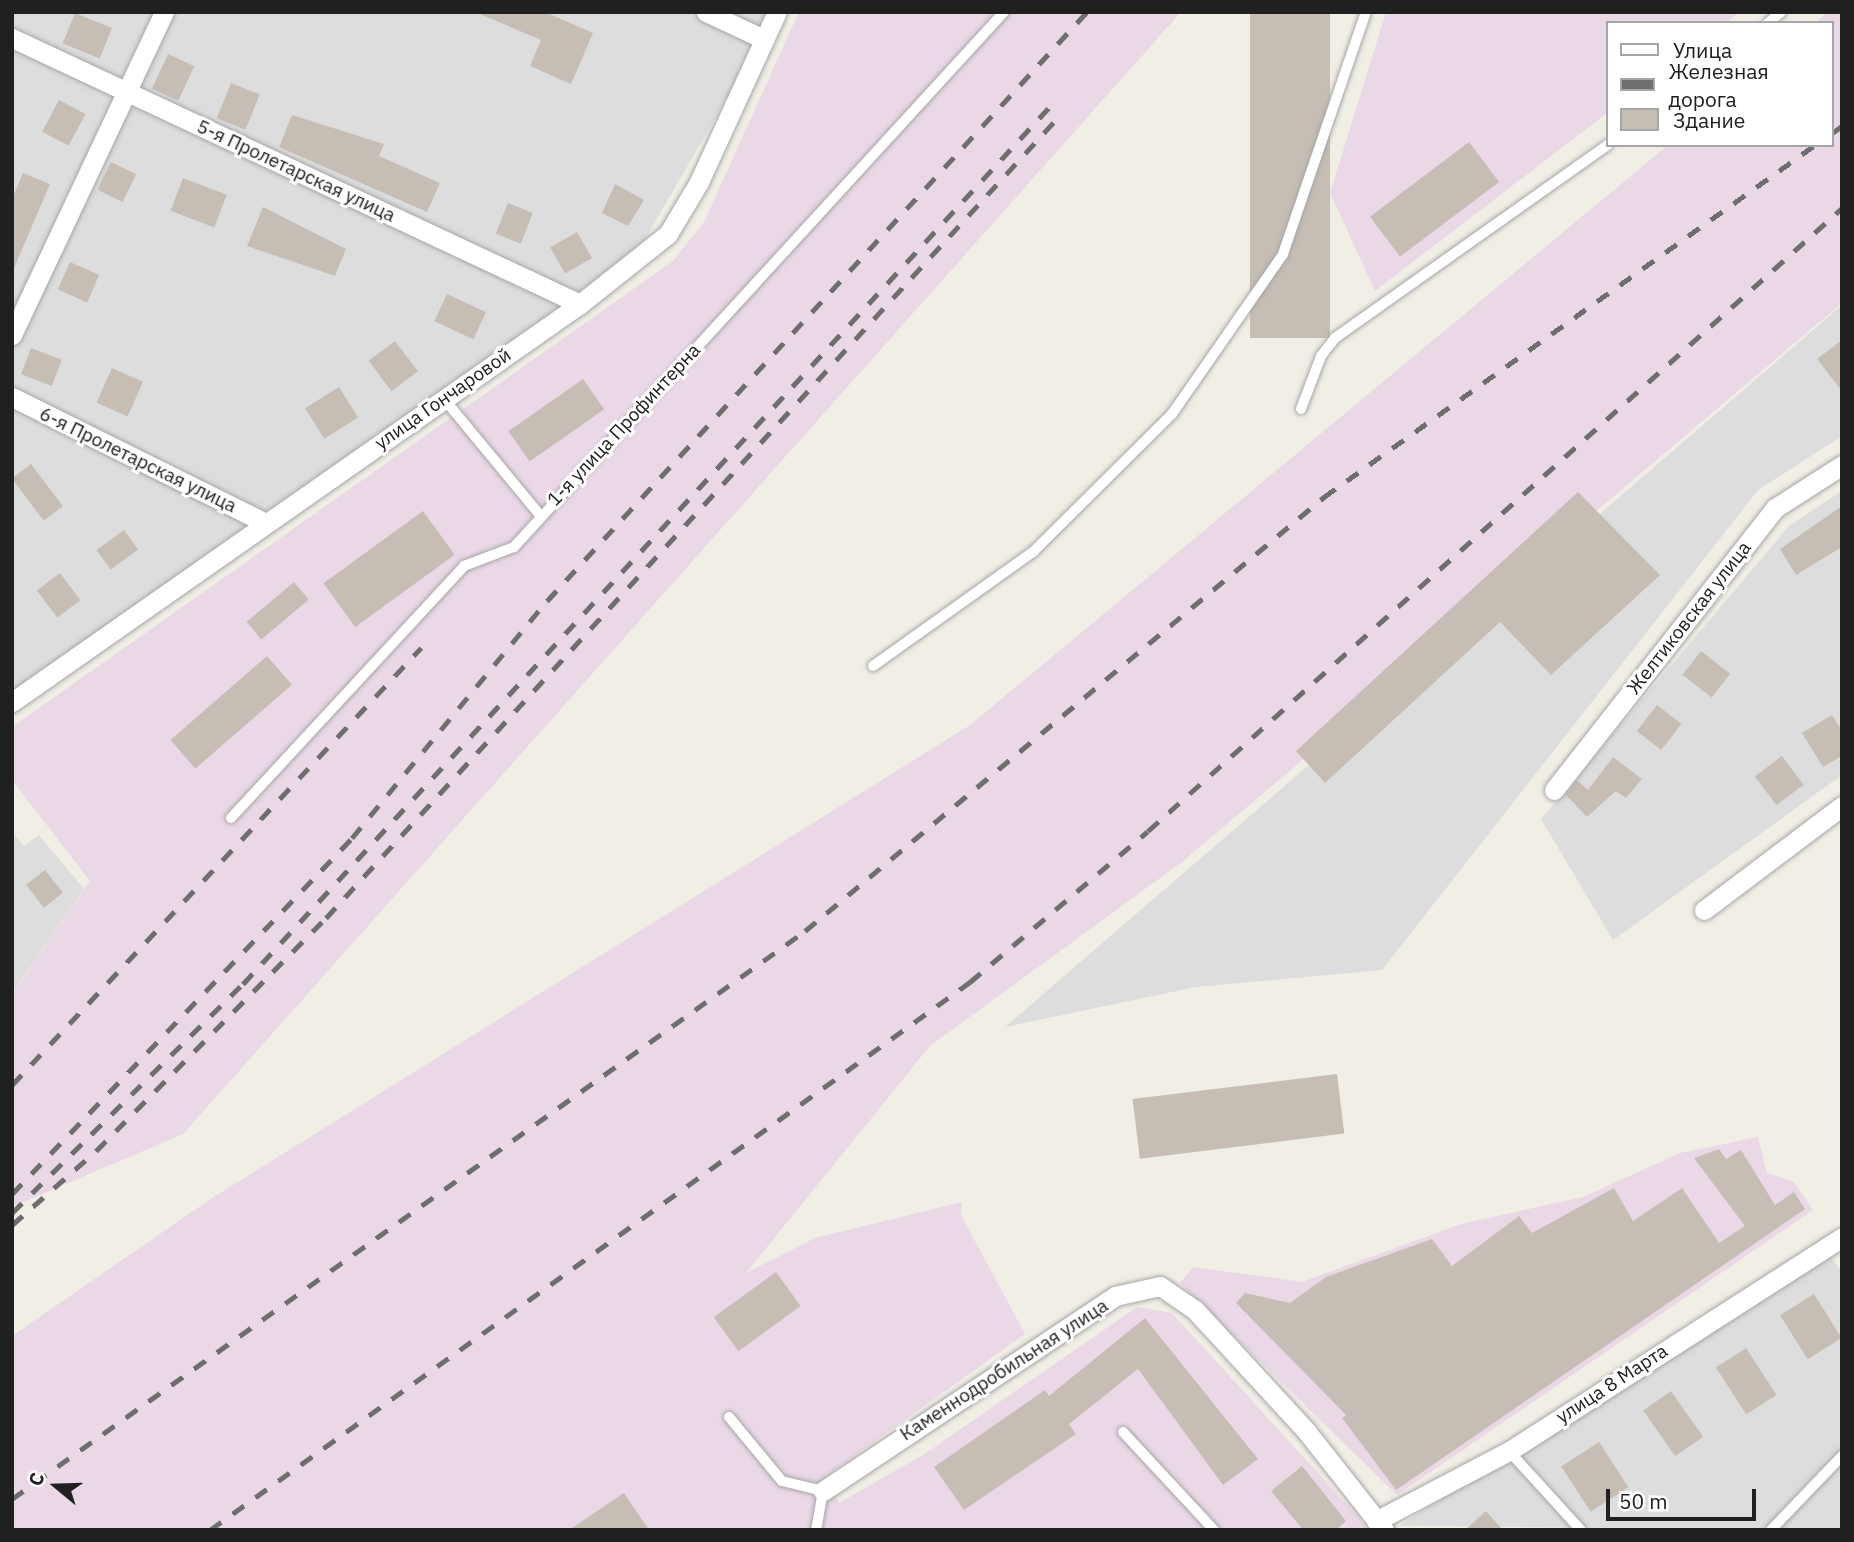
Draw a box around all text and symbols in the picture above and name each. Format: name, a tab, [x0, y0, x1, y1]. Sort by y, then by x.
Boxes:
legend	[1605, 21, 1833, 147]
text: Улица	[1673, 36, 1732, 64]
text: Железная дорога	[1669, 57, 1769, 113]
text: Здание	[1673, 106, 1745, 134]
street label: 5-я Пролетарская улица	[193, 115, 399, 227]
street label: 1-я улица Профинтерна	[543, 339, 705, 511]
street label: улица Гончаровой	[371, 344, 515, 454]
street label: 6-я Пролетарская улица	[36, 402, 240, 518]
street label: Желтиковская улица	[1622, 537, 1756, 699]
street label: Каменнодробильная улица	[896, 1294, 1112, 1446]
street label: улица 8 Марта	[1552, 1340, 1672, 1428]
north arrow	[21, 1451, 91, 1521]
text: С	[23, 1469, 50, 1489]
scale bar	[1609, 1476, 1759, 1520]
text: 50 m	[1619, 1487, 1668, 1515]

